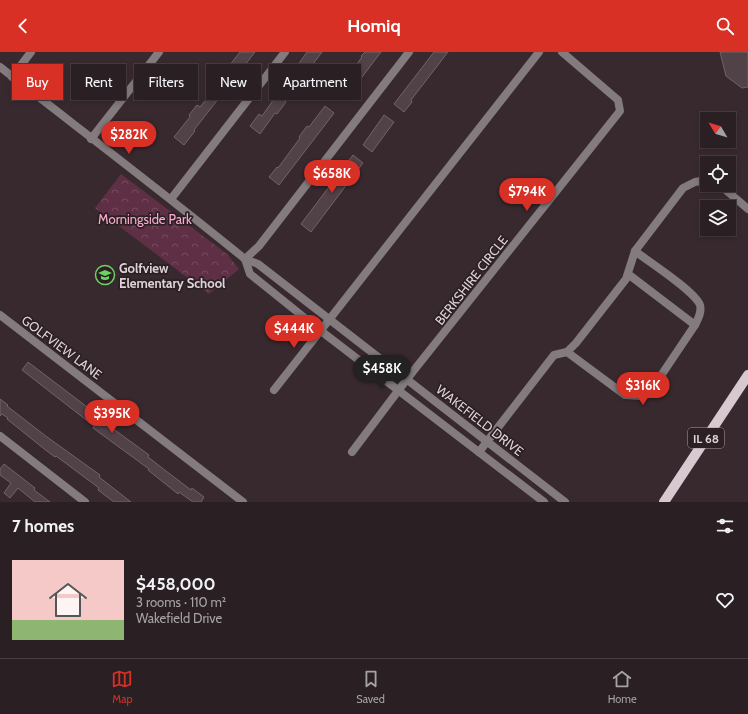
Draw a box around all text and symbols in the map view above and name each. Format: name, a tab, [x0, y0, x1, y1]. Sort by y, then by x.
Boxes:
icon: back	[12, 15, 34, 37]
text: Homiq	[347, 15, 401, 37]
icon: search	[714, 15, 736, 37]
chip: Buy	[12, 64, 63, 100]
chip: Rent	[71, 64, 126, 100]
chip: Filters	[134, 64, 198, 100]
chip: New	[206, 64, 261, 100]
chip: Apartment	[269, 64, 361, 100]
north arrow	[700, 112, 736, 148]
map controls	[700, 112, 736, 236]
pin: $282K	[101, 121, 157, 155]
text: $282K	[110, 126, 148, 142]
button: locate	[700, 156, 736, 192]
pin: $658K	[304, 160, 360, 194]
text: $658K	[313, 165, 351, 181]
pin: $794K	[499, 178, 555, 212]
text: $794K	[508, 183, 546, 199]
button: layers	[700, 200, 736, 236]
park label: Morningside Park	[98, 211, 192, 227]
street label: BERKSHIRE CIRCLE	[431, 232, 511, 328]
place label: Golfview Elementary School	[119, 260, 226, 291]
school or university icon: Golfview Elementary School	[94, 264, 116, 286]
street label: GOLFVIEW LANE	[19, 312, 105, 382]
pin: $444K	[266, 315, 322, 349]
text: $444K	[274, 320, 314, 336]
pin: $458K	[354, 355, 410, 389]
text: $458K	[363, 360, 401, 376]
pin: $316K	[615, 372, 671, 406]
text: $316K	[626, 377, 660, 393]
street label: WAKEFIELD DRIVE	[433, 381, 527, 459]
pin: $395K	[84, 400, 140, 434]
text: $395K	[94, 405, 131, 421]
road number: IL 68	[688, 428, 724, 448]
icon: filters	[714, 515, 736, 537]
text: 7 homes	[12, 516, 74, 536]
text: $458,000	[136, 574, 216, 594]
icon: home	[44, 576, 92, 624]
icon: heart	[714, 589, 736, 611]
text: 3 rooms · 110 m²	[136, 594, 226, 610]
text: Wakefield Drive	[136, 610, 222, 626]
tab: Map	[111, 668, 133, 706]
tab: Saved	[356, 668, 385, 706]
tab: Home	[608, 668, 637, 706]

